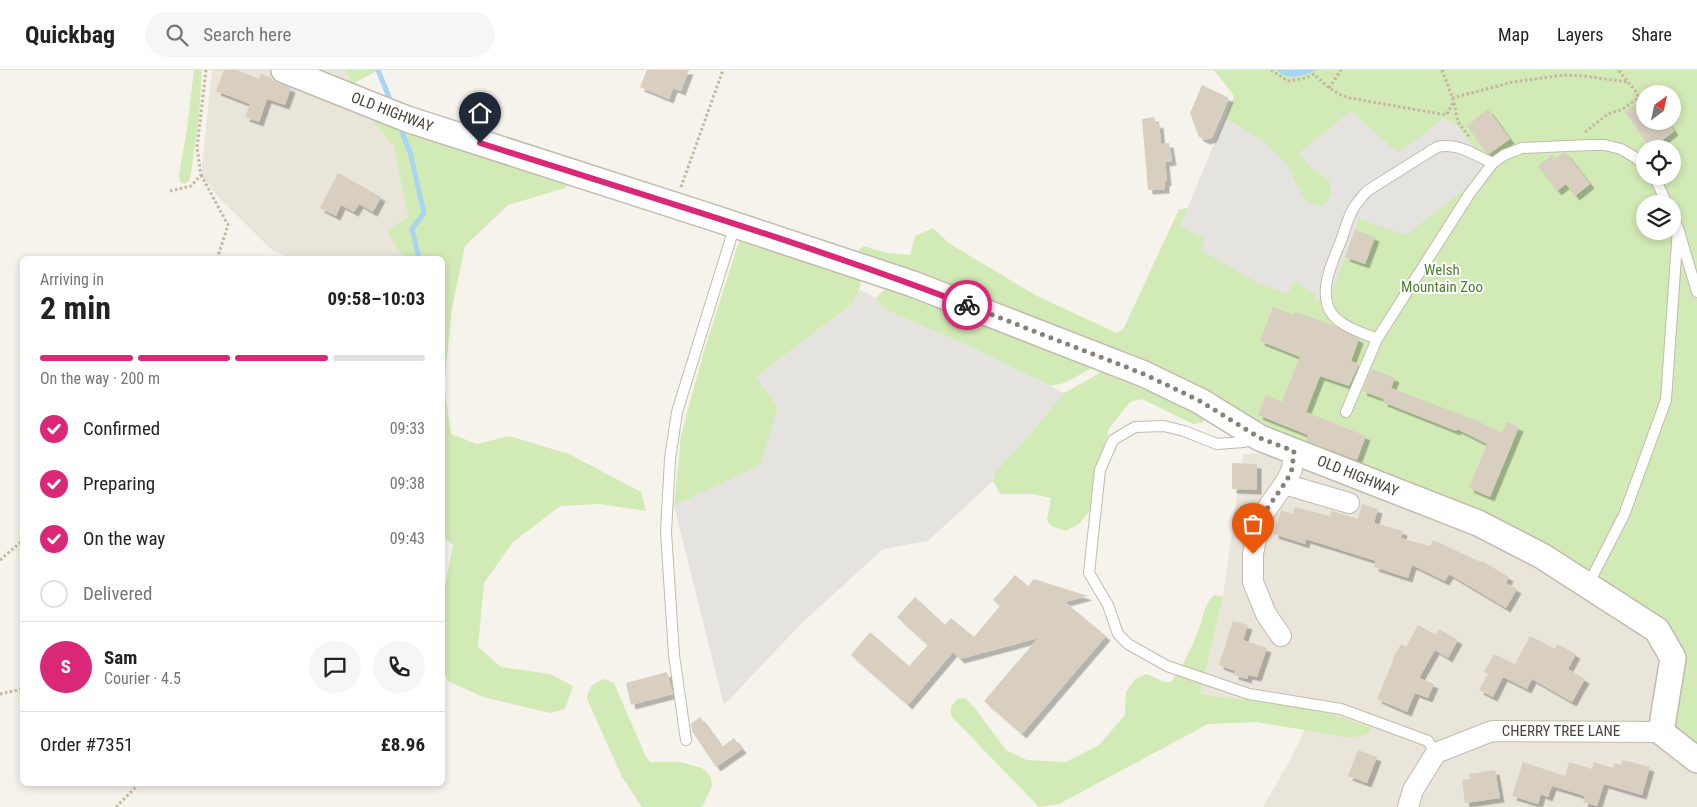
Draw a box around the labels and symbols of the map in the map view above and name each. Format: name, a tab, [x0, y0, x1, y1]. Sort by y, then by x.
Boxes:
north arrow	[1636, 85, 1681, 130]
street label: OLD HIGHWAY	[348, 88, 436, 136]
pin	[459, 92, 501, 143]
park label: Welsh Mountain Zoo	[1401, 261, 1483, 296]
courier	[942, 280, 992, 330]
street label: OLD HIGHWAY	[1315, 451, 1401, 501]
pin	[1232, 503, 1274, 554]
street label: CHERRY TREE LANE	[1502, 722, 1620, 740]

